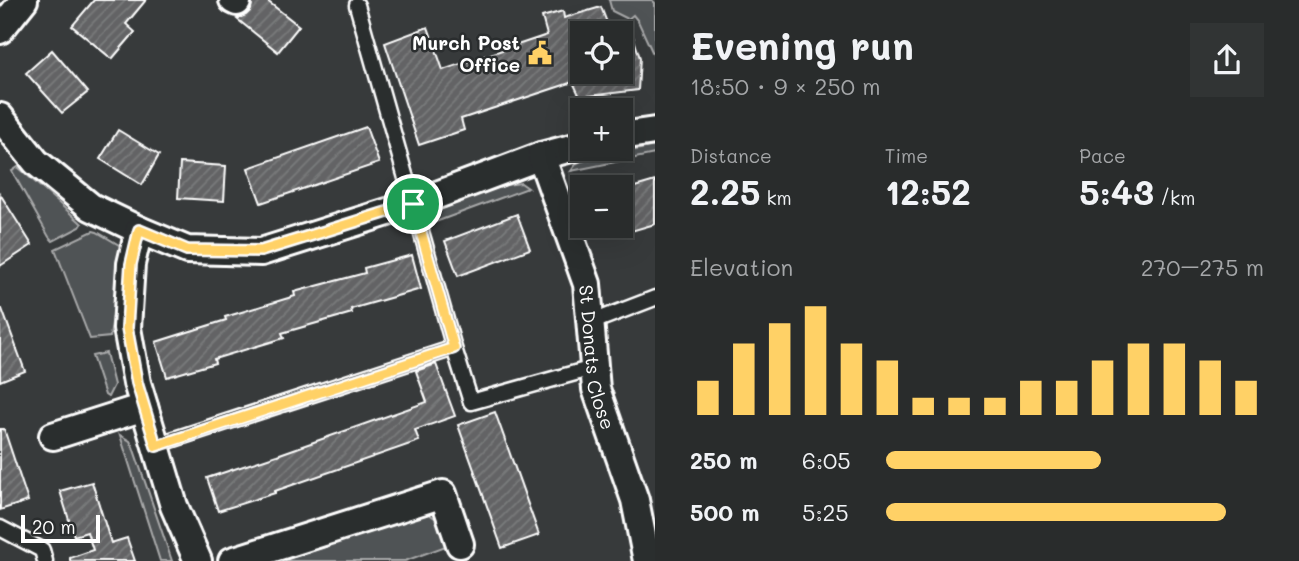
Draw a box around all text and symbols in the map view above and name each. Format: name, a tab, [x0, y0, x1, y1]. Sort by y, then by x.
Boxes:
text: Evening run	[690, 20, 914, 70]
map controls	[570, 21, 633, 238]
button: locate	[570, 21, 633, 84]
button: share	[1190, 23, 1264, 97]
place label: Murch Post Office	[412, 30, 520, 77]
public building icon: Murch Post Office	[526, 39, 554, 67]
text: 18:50 · 9 × 250 m	[690, 71, 881, 101]
button: +	[570, 98, 633, 161]
text: Distance	[690, 143, 772, 168]
text: Time	[885, 143, 928, 168]
text: Pace	[1079, 143, 1126, 168]
text: 2.25	[690, 168, 760, 214]
text: 12:52	[885, 168, 971, 214]
text: 5:43	[1079, 168, 1154, 214]
pin	[383, 174, 443, 234]
button: −	[570, 175, 633, 238]
icon: arrive	[394, 185, 432, 223]
text: km	[760, 185, 792, 210]
text: /km	[1154, 185, 1195, 210]
text: Elevation	[690, 252, 793, 282]
text: 270–275 m	[1141, 252, 1264, 282]
street label: St Donats Close	[575, 284, 622, 433]
text: 250 m	[690, 445, 758, 475]
text: 6:05	[802, 445, 851, 475]
text: 500 m	[690, 497, 760, 527]
text: 5:25	[802, 497, 849, 527]
scale bar	[21, 512, 100, 544]
text: 20 m	[32, 514, 76, 539]

